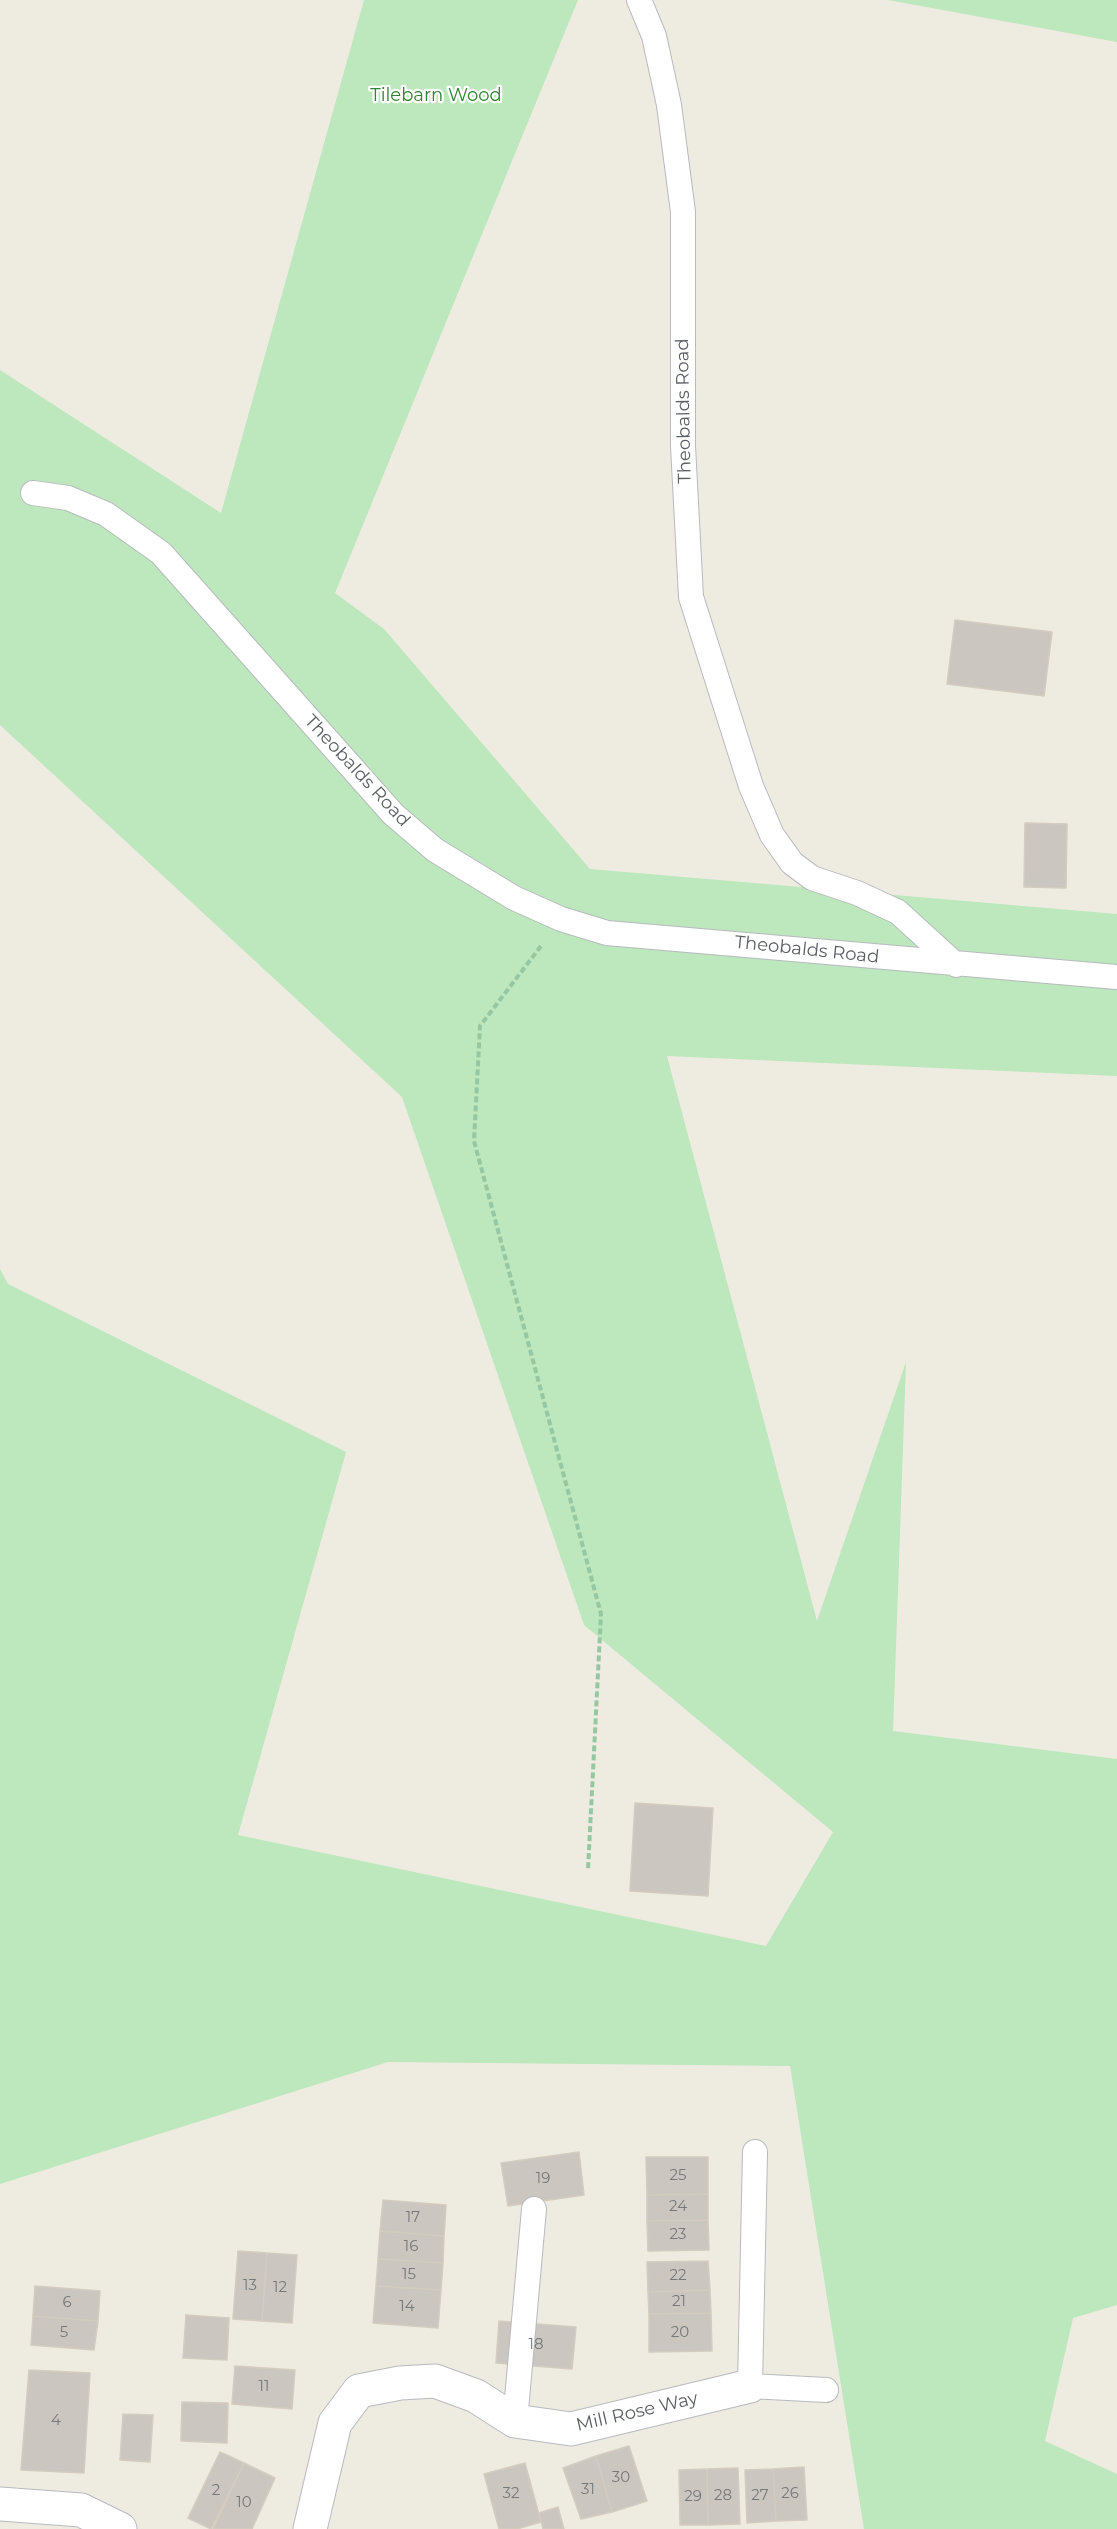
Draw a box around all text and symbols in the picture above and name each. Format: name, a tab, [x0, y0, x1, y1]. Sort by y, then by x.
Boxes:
park label: Tilebarn Wood	[370, 85, 502, 107]
street label: Theobalds Road	[672, 338, 696, 484]
street label: Theobalds Road	[300, 711, 414, 831]
street label: Theobalds Road	[734, 932, 880, 968]
house number: 25	[669, 2167, 687, 2185]
house number: 19	[536, 2170, 550, 2188]
house number: 24	[669, 2198, 687, 2216]
house number: 17	[406, 2209, 420, 2227]
house number: 23	[670, 2226, 686, 2244]
house number: 16	[404, 2238, 418, 2256]
house number: 15	[402, 2266, 416, 2284]
house number: 22	[669, 2267, 687, 2285]
house number: 13	[243, 2277, 257, 2295]
house number: 12	[273, 2279, 287, 2297]
house number: 21	[672, 2293, 686, 2311]
house number: 6	[62, 2294, 72, 2312]
house number: 14	[399, 2298, 415, 2316]
house number: 5	[60, 2324, 68, 2342]
house number: 20	[671, 2324, 689, 2342]
house number: 18	[529, 2336, 543, 2354]
house number: 11	[259, 2378, 269, 2396]
street label: Mill Rose Way	[574, 2388, 700, 2436]
house number: 4	[51, 2412, 61, 2430]
house number: 30	[612, 2469, 630, 2487]
house number: 31	[581, 2481, 595, 2499]
house number: 2	[212, 2482, 220, 2500]
house number: 32	[503, 2485, 519, 2503]
house number: 26	[781, 2485, 799, 2503]
house number: 28	[714, 2487, 732, 2505]
house number: 27	[751, 2487, 769, 2505]
house number: 29	[684, 2488, 702, 2506]
house number: 10	[236, 2494, 252, 2512]

